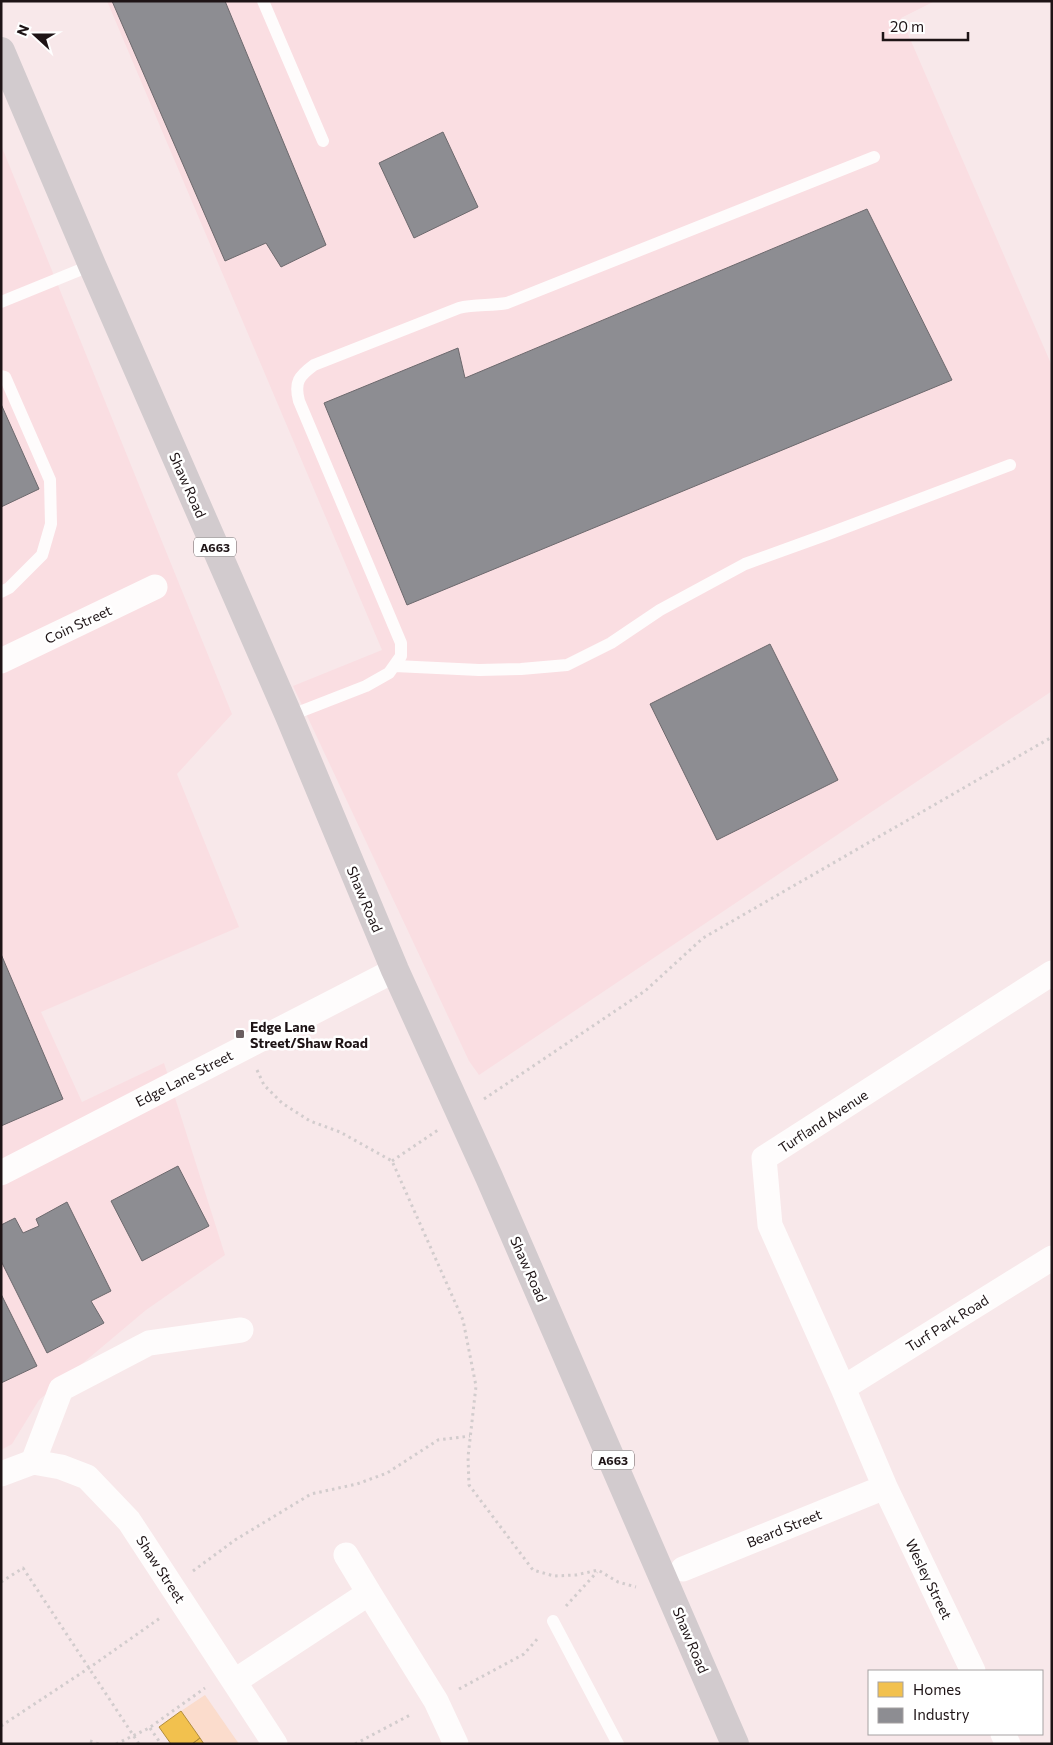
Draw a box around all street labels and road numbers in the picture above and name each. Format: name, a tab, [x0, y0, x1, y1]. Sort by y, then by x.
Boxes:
street label: Shaw Road	[166, 450, 210, 520]
road number: A663	[194, 538, 236, 556]
street label: Coin Street	[42, 601, 114, 647]
street label: Shaw Road	[344, 863, 386, 935]
street label: Edge Lane Street	[133, 1046, 236, 1110]
street label: Turfland Avenue	[775, 1086, 871, 1156]
street label: Shaw Road	[507, 1234, 551, 1304]
street label: Turf Park Road	[903, 1291, 991, 1355]
road number: A663	[592, 1450, 634, 1470]
street label: Beard Street	[744, 1505, 824, 1551]
street label: Shaw Street	[133, 1532, 189, 1606]
street label: Wesley Street	[902, 1536, 956, 1622]
street label: Shaw Road	[670, 1604, 712, 1676]

